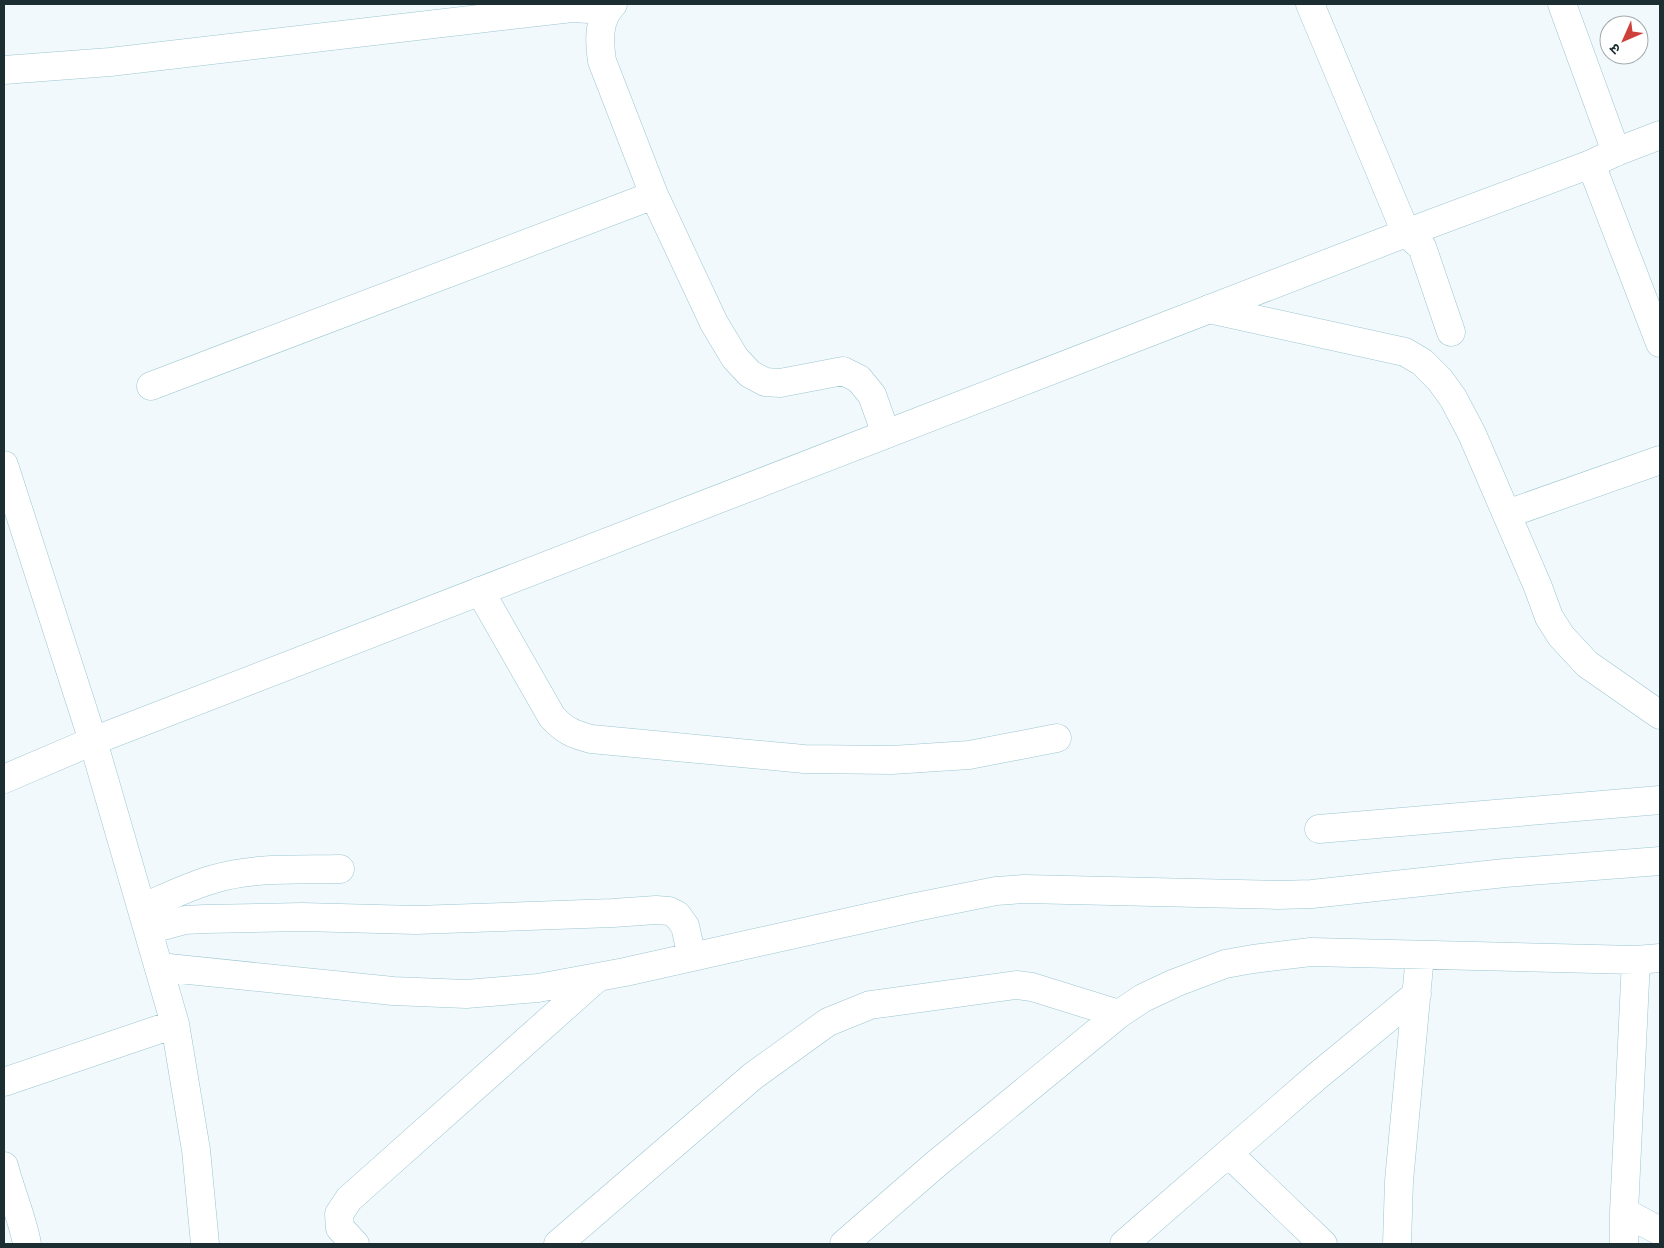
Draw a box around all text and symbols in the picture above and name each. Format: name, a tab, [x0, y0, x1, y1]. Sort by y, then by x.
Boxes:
north arrow	[1599, 15, 1649, 65]
text: उ	[1606, 40, 1623, 58]

